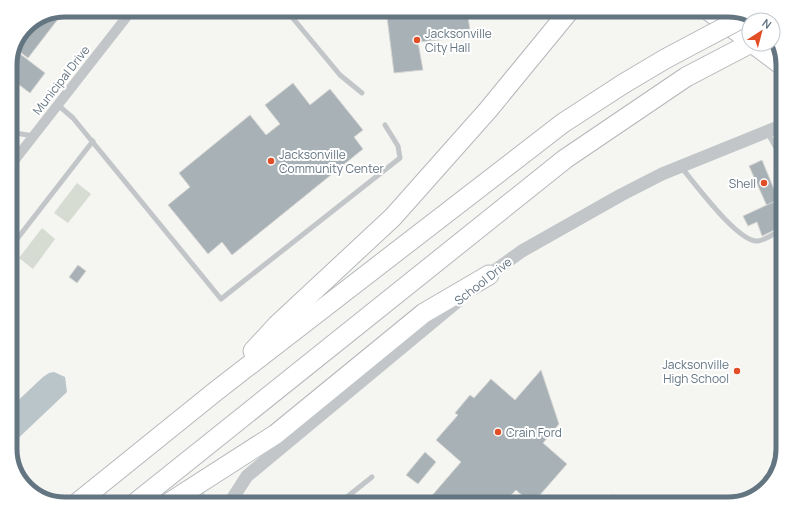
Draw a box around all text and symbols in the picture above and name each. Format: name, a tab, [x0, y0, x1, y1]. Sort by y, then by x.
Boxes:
north arrow	[741, 12, 781, 52]
text: N	[760, 15, 775, 32]
place label: Jacksonville City Hall	[425, 25, 492, 56]
marker: Jacksonville City Hall	[412, 35, 422, 45]
street label: Municipal Drive	[29, 42, 93, 118]
place label: Jacksonville Community Center	[279, 146, 385, 177]
marker: Jacksonville Community Center	[266, 156, 276, 166]
place label: Shell	[729, 175, 756, 192]
marker: Shell	[759, 178, 769, 188]
street label: School Drive	[451, 253, 515, 309]
place label: Jacksonville High School	[662, 356, 729, 387]
marker: Jacksonville High School	[732, 366, 742, 376]
place label: Crain Ford	[506, 424, 562, 441]
marker: Crain Ford	[493, 427, 503, 437]

